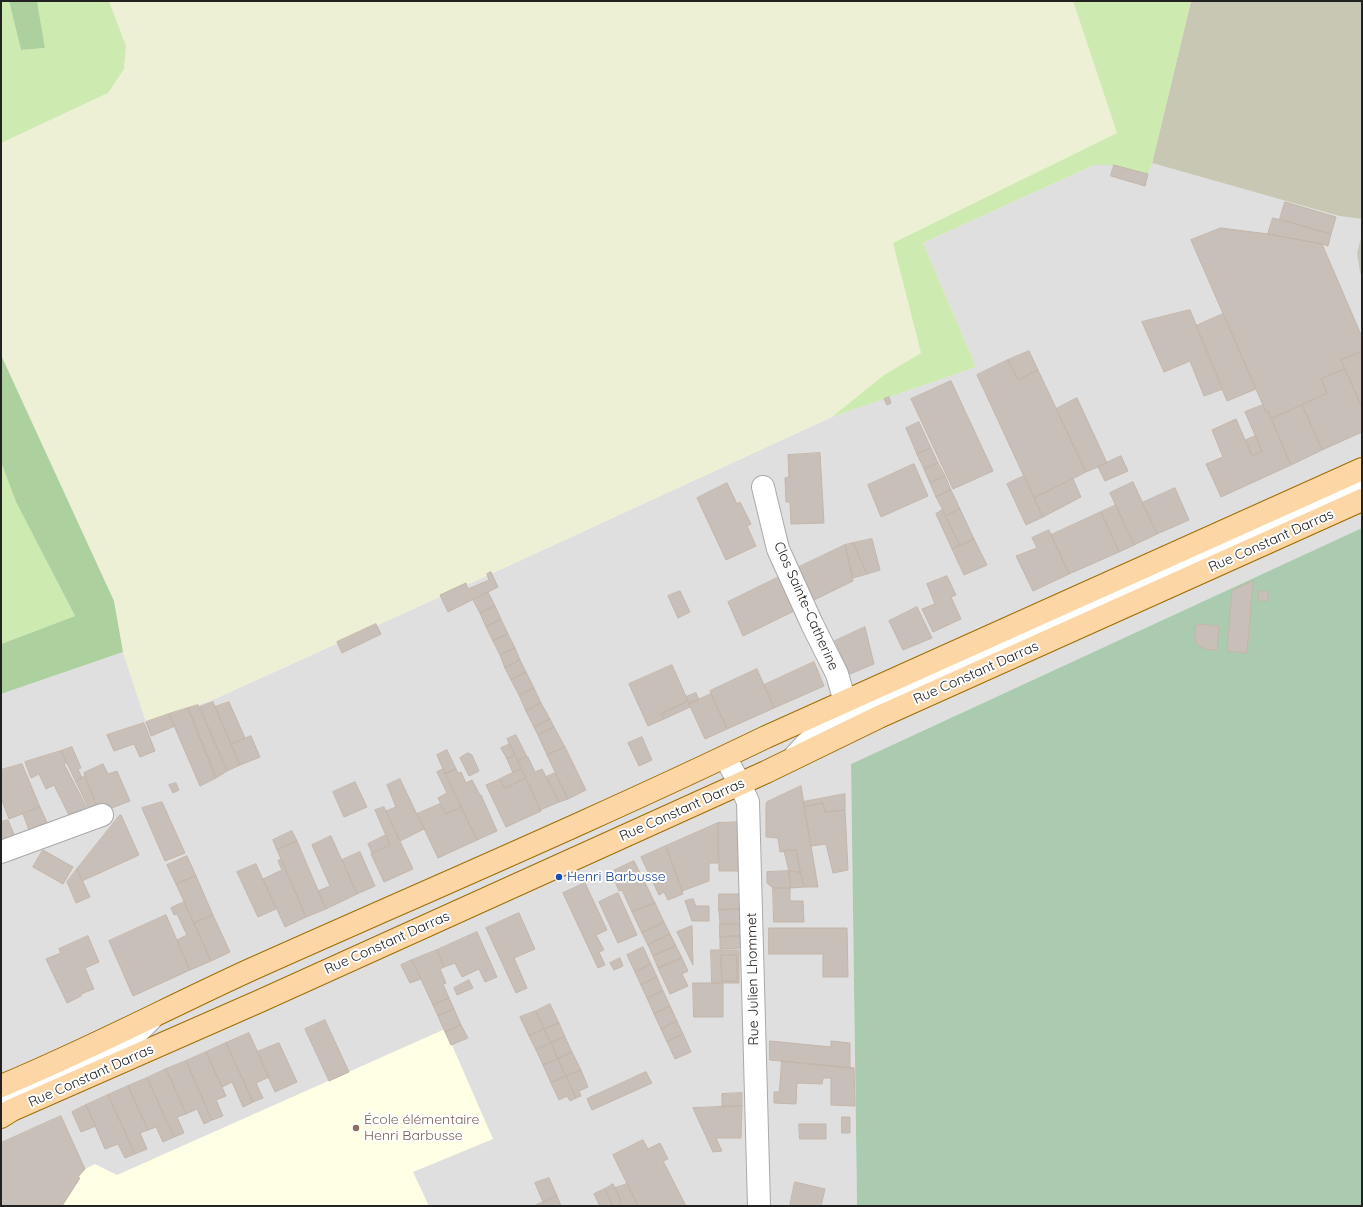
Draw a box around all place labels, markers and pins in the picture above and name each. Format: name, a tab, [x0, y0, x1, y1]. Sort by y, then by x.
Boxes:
place label: Henri Barbusse	[567, 869, 666, 885]
marker: Henri Barbusse	[554, 872, 564, 882]
place label: École élémentaire Henri Barbusse	[364, 1112, 479, 1144]
marker: École élémentaire Henri Barbusse	[351, 1123, 361, 1133]

